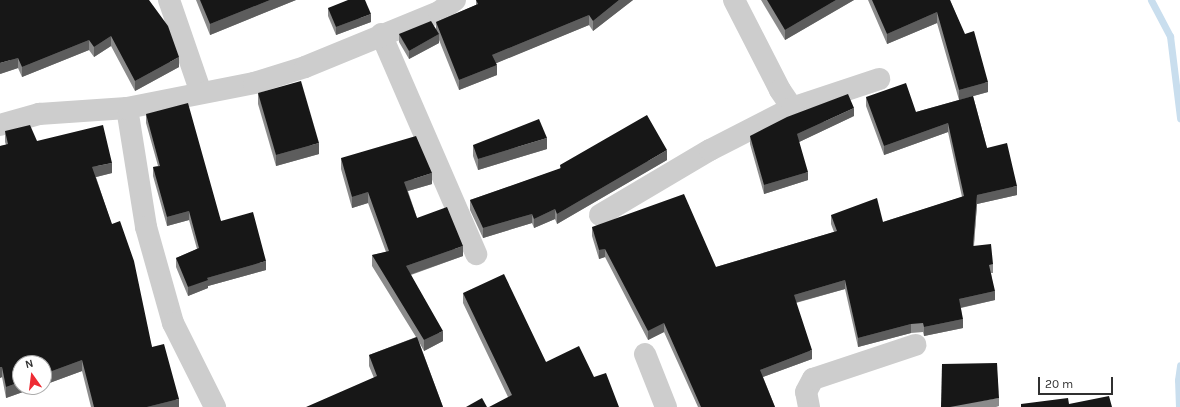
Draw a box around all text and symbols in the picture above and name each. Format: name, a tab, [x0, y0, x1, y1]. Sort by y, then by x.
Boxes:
north arrow	[12, 355, 52, 395]
text: N	[24, 357, 35, 371]
scale bar	[1040, 369, 1115, 395]
text: 20 m	[1045, 377, 1073, 391]

